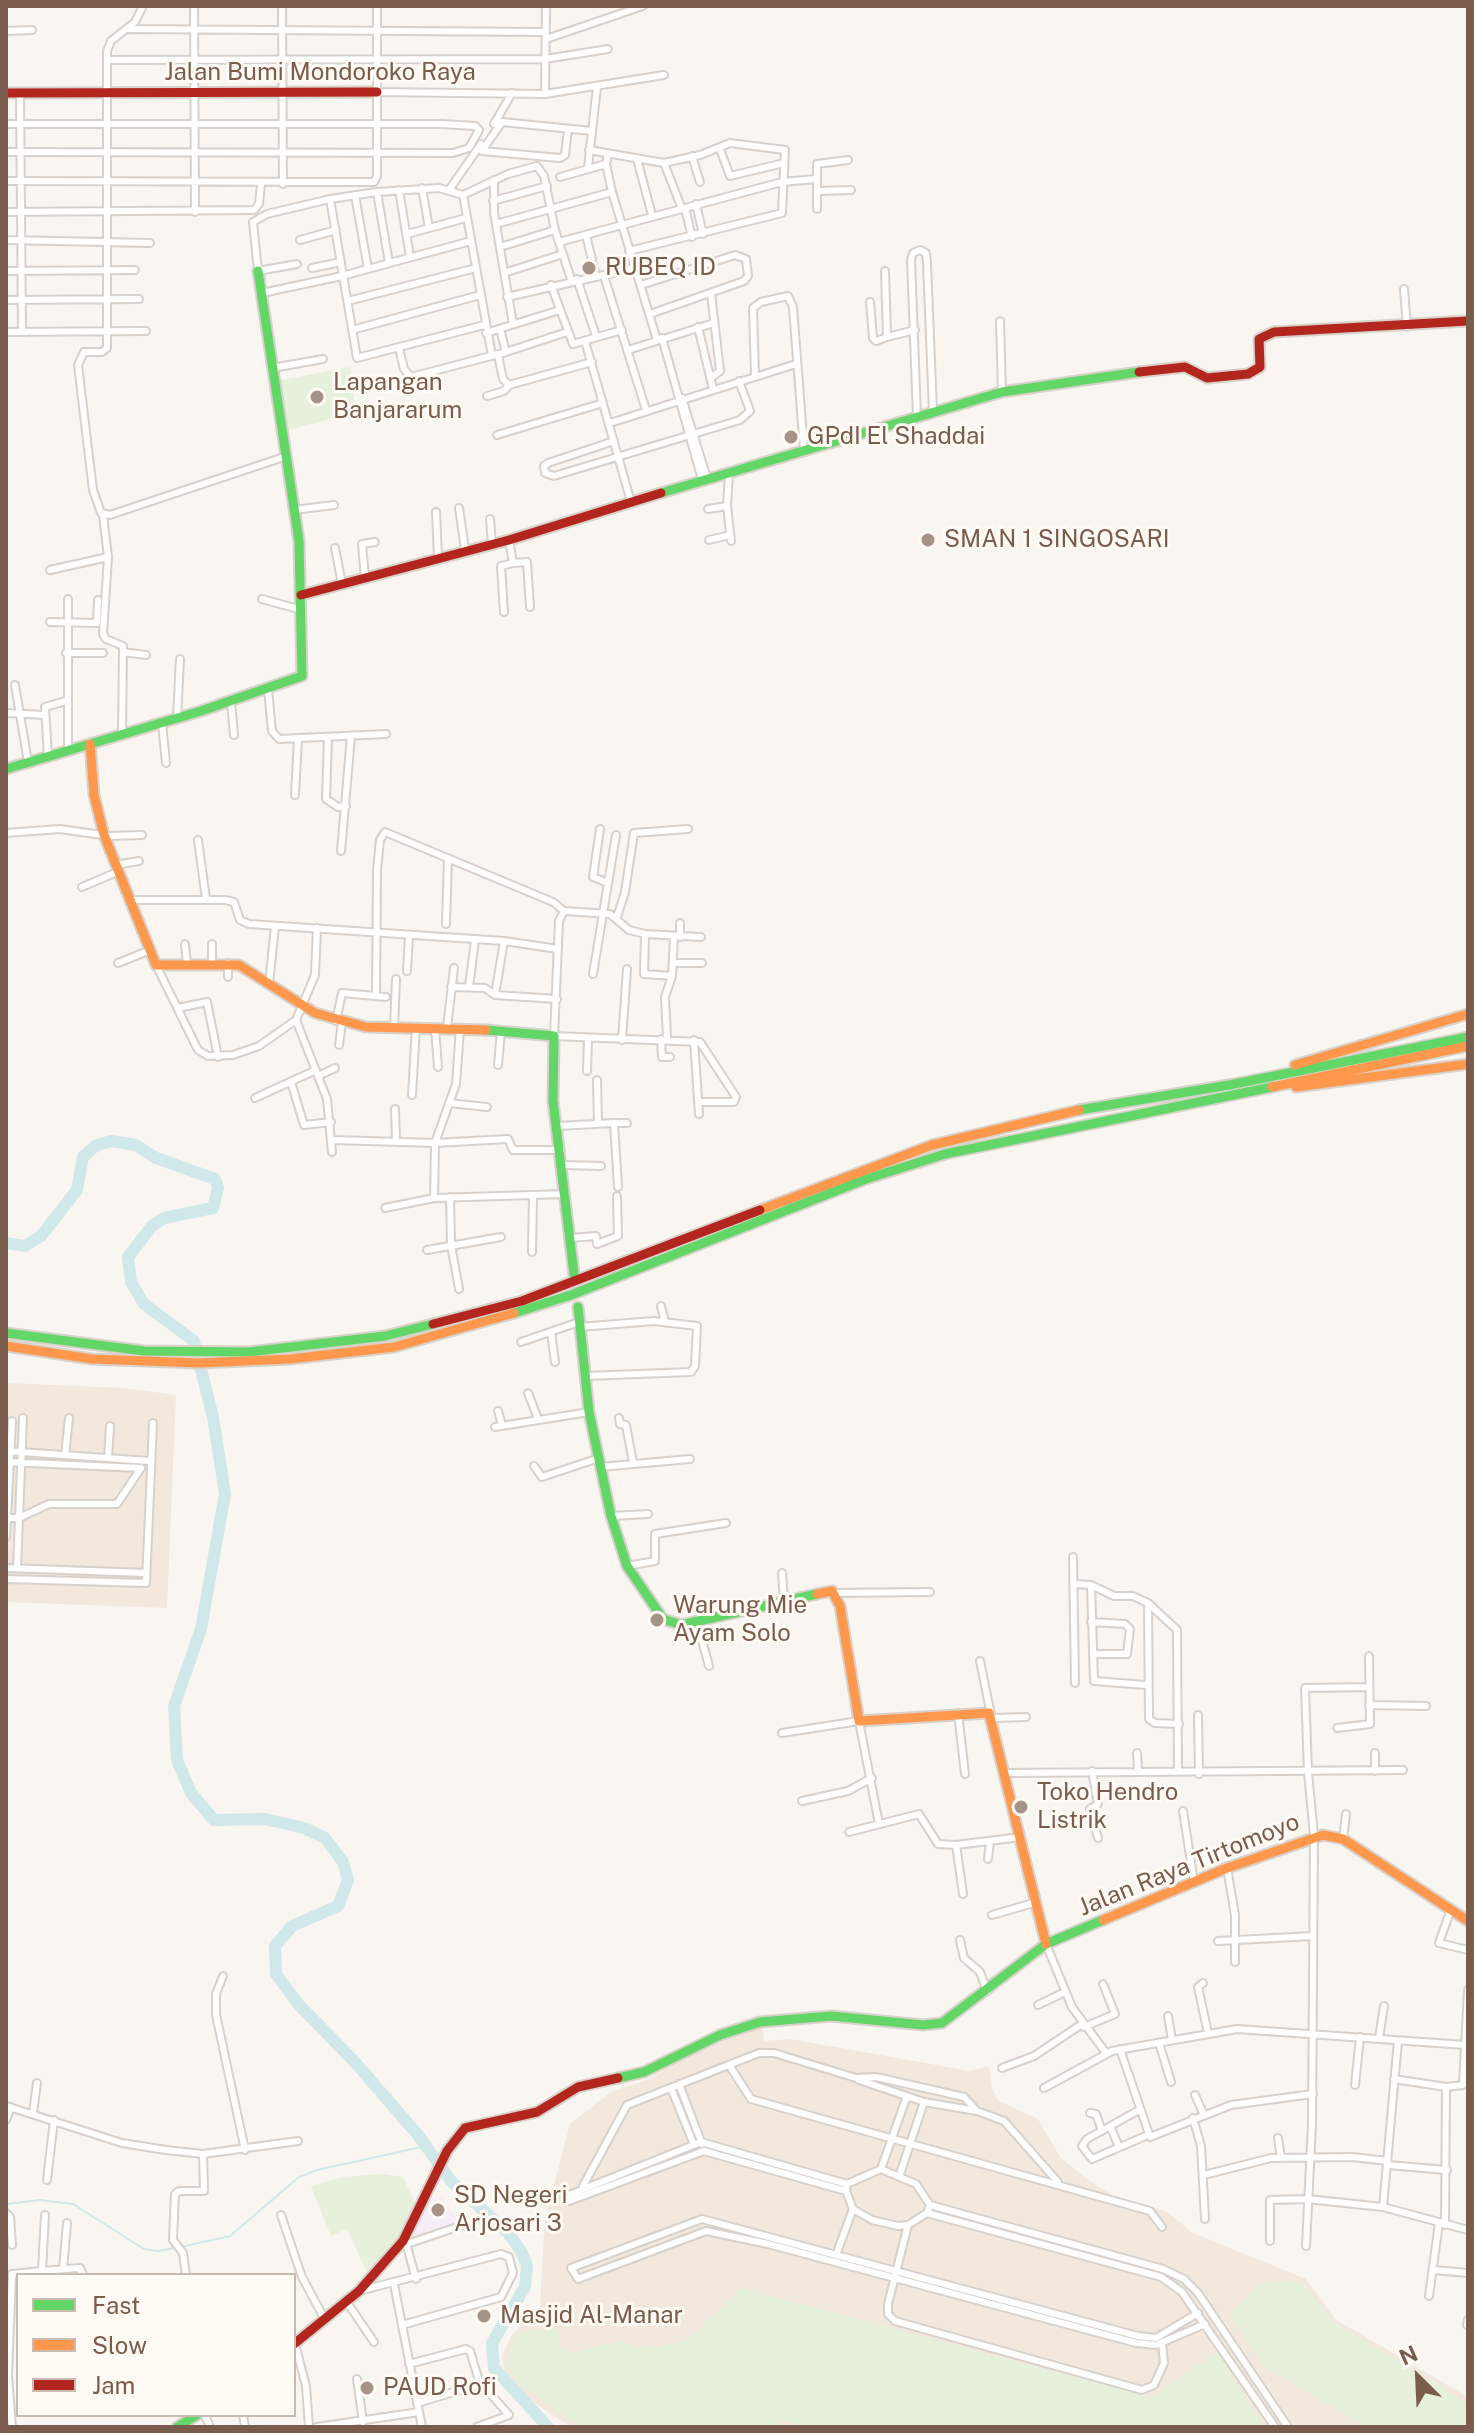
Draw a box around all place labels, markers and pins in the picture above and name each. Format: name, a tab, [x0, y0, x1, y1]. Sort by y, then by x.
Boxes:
place label: RUBEQ ID	[605, 254, 716, 282]
marker: RUBEQ ID	[580, 259, 598, 277]
place label: Lapangan Banjararum	[333, 369, 462, 425]
marker: Lapangan Banjararum	[308, 388, 326, 406]
place label: GPdI El Shaddai	[807, 423, 985, 451]
marker: GPdI El Shaddai	[782, 428, 800, 446]
place label: SMAN 1 SINGOSARI	[944, 526, 1170, 554]
marker: SMAN 1 SINGOSARI	[919, 531, 937, 549]
place label: Warung Mie Ayam Solo	[673, 1592, 807, 1648]
marker: Warung Mie Ayam Solo	[648, 1611, 666, 1629]
place label: Toko Hendro Listrik	[1037, 1779, 1178, 1835]
marker: Toko Hendro Listrik	[1012, 1798, 1030, 1816]
place label: SD Negeri Arjosari 3	[454, 2182, 567, 2238]
marker: SD Negeri Arjosari 3	[429, 2201, 447, 2219]
place label: Masjid Al-Manar	[500, 2302, 683, 2330]
marker: Masjid Al-Manar	[475, 2307, 493, 2325]
place label: PAUD Rofi	[383, 2374, 497, 2402]
marker: PAUD Rofi	[358, 2379, 376, 2397]

